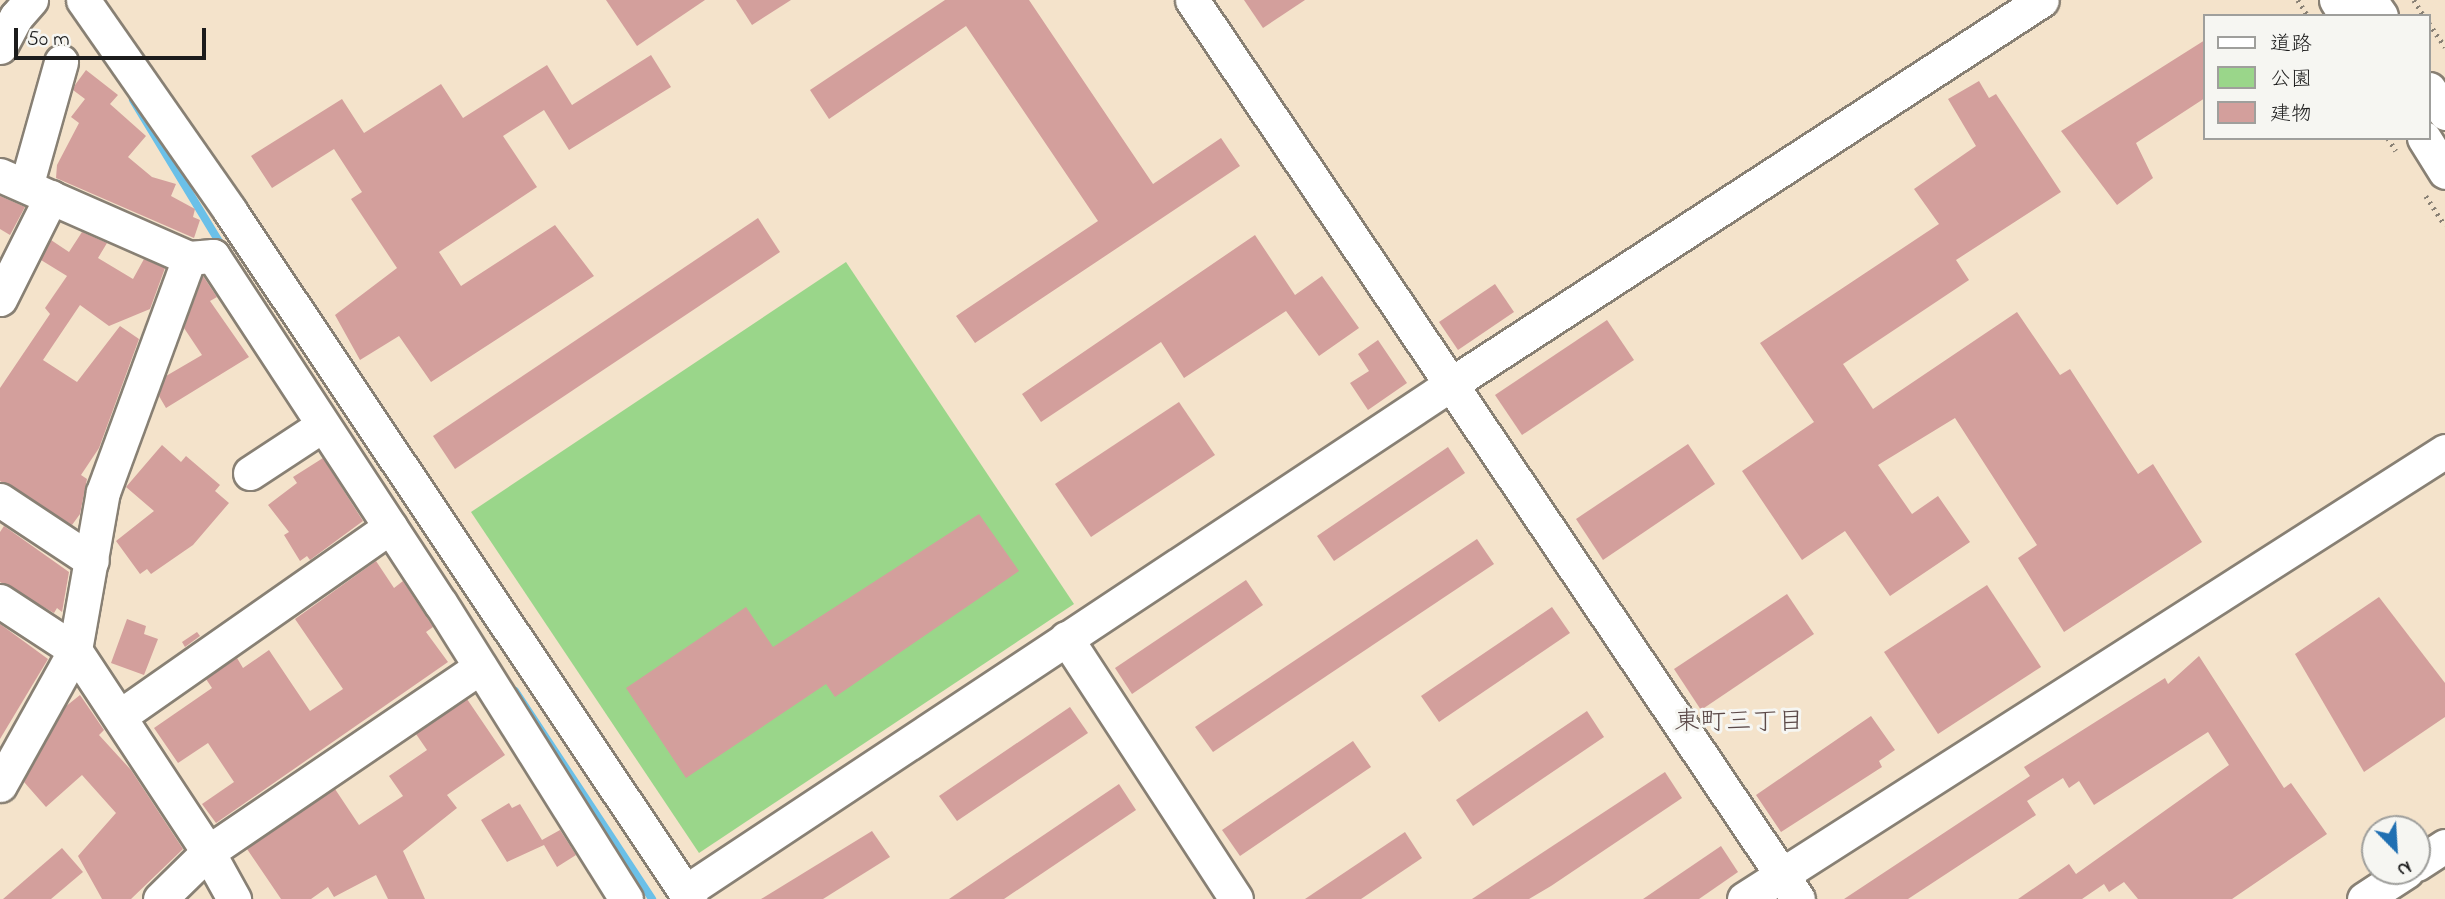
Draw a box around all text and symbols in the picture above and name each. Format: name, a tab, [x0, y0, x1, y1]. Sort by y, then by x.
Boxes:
scale bar	[18, 14, 210, 58]
legend	[2204, 14, 2431, 140]
text: 50 m	[27, 25, 70, 55]
text: 道路	[2270, 30, 2312, 60]
text: 公園	[2270, 65, 2312, 95]
text: 建物	[2270, 100, 2312, 130]
district label: 東町三丁目	[1674, 708, 1804, 740]
north arrow	[2361, 815, 2431, 885]
text: N	[2393, 853, 2415, 883]

